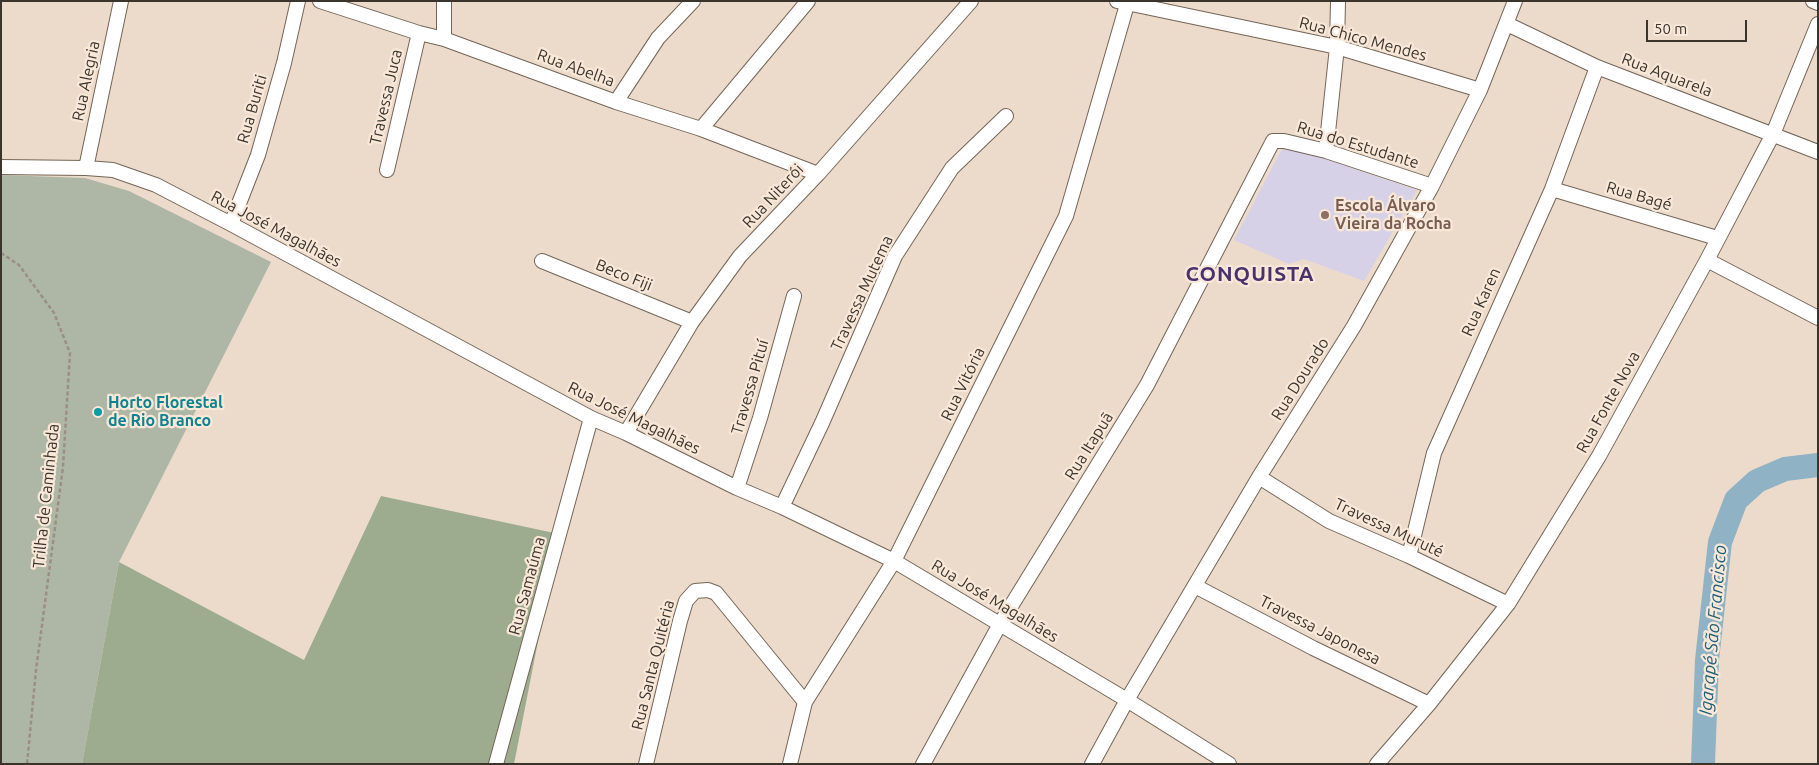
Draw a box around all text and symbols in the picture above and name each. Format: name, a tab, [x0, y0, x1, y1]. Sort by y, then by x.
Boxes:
scale bar	[1649, 10, 1750, 42]
street label: Rua Chico Mendes	[1297, 13, 1429, 65]
text: 50 m	[1654, 20, 1687, 37]
street label: Rua Alegria	[68, 39, 104, 123]
street label: Rua Abelha	[535, 45, 617, 91]
street label: Travessa Juca	[366, 47, 406, 147]
street label: Rua Aquarela	[1619, 49, 1715, 101]
street label: Rua Buriti	[233, 73, 271, 145]
street label: Rua do Estudante	[1295, 117, 1421, 173]
street label: Rua Niterói	[738, 160, 808, 232]
street label: Rua Bagé	[1604, 177, 1674, 215]
street label: Rua José Magalhães	[208, 187, 344, 271]
place label: Escola Álvaro Vieira da Rocha	[1335, 196, 1452, 234]
marker: Escola Álvaro Vieira da Rocha	[1319, 209, 1331, 221]
street label: Travessa Mutema	[827, 232, 897, 354]
street label: Beco Fiji	[593, 255, 655, 295]
district label: CONQUISTA	[1184, 261, 1316, 287]
street label: Rua Karen	[1457, 265, 1505, 339]
street label: Rua Dourado	[1267, 334, 1333, 424]
street label: Travessa Pituí	[727, 337, 773, 437]
street label: Rua Vitória	[937, 344, 989, 424]
street label: Rua Fonte Nova	[1572, 348, 1644, 456]
street label: Rua José Magalhães	[565, 378, 703, 458]
place label: Horto Florestal de Rio Branco	[108, 393, 223, 431]
marker: Horto Florestal de Rio Branco	[92, 406, 104, 418]
street label: Rua Itapuã	[1061, 409, 1117, 483]
street label: Trilha de Caminhada	[29, 423, 63, 569]
street label: Travessa Muruté	[1331, 494, 1447, 562]
street label: Rua Samaúma	[505, 535, 549, 637]
water label: Igarapé São Francisco	[1695, 544, 1731, 716]
street label: Rua José Magalhães	[928, 556, 1062, 646]
street label: Travessa Japonesa	[1256, 591, 1384, 669]
street label: Rua Santa Quitéria	[628, 598, 678, 732]

